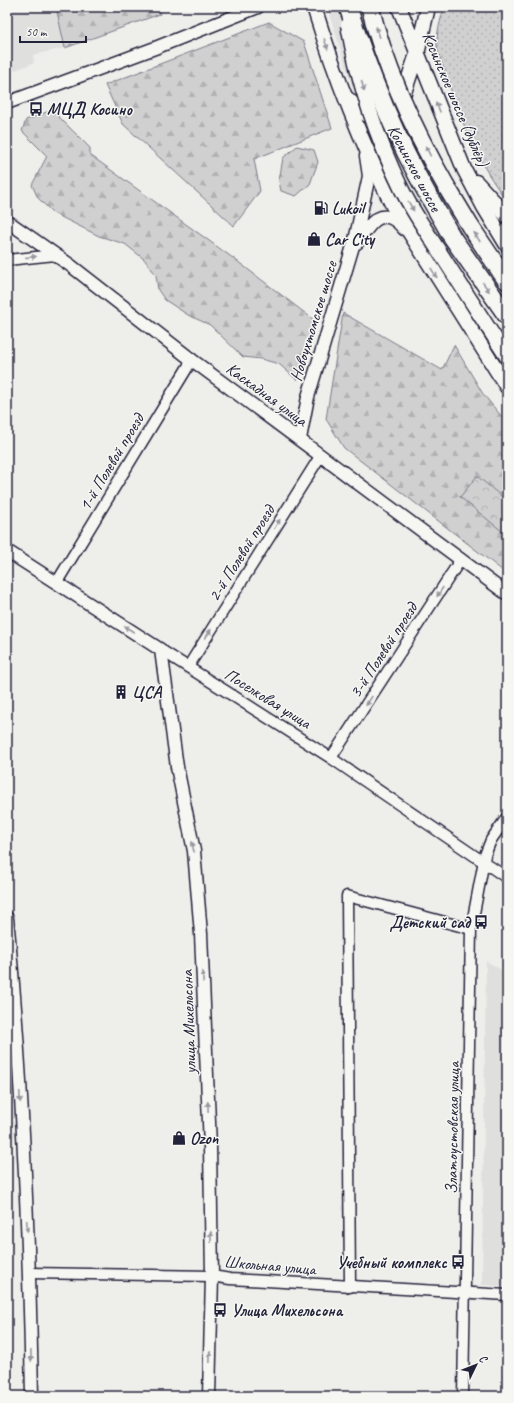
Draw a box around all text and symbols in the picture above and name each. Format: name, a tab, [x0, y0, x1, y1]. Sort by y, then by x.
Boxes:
scale bar	[20, 18, 86, 44]
text: 50 m	[26, 24, 48, 40]
one-way arrow	[374, 25, 380, 37]
street label: Косинское шоссе (дублёр)	[418, 29, 494, 171]
one-way arrow	[323, 38, 329, 50]
one-way arrow	[360, 80, 366, 92]
place label: МЦД Косино	[47, 99, 133, 120]
bus stop icon: МЦД Косино	[28, 101, 44, 117]
one-way arrow	[435, 101, 441, 113]
street label: Косинское шоссе	[383, 121, 447, 216]
one-way arrow	[425, 146, 431, 157]
place label: Lukoil	[332, 198, 367, 219]
fuel station icon: Lukoil	[313, 200, 329, 216]
one-way arrow	[407, 200, 414, 212]
place label: Car City	[325, 229, 376, 250]
shop icon: Car City	[306, 231, 322, 247]
one-way arrow	[474, 232, 481, 243]
one-way arrow	[25, 254, 37, 261]
street label: Новоухтомское шоссе	[285, 257, 342, 384]
one-way arrow	[430, 268, 438, 278]
one-way arrow	[481, 282, 490, 293]
street label: Каскадная улица	[222, 358, 313, 432]
street label: 1-й Полевой проезд	[74, 408, 150, 515]
street label: 2-й Полевой проезд	[204, 500, 280, 605]
one-way arrow	[274, 518, 281, 530]
one-way arrow	[436, 587, 444, 597]
street label: 3-й Полевой проезд	[345, 597, 423, 702]
one-way arrow	[123, 625, 134, 633]
one-way arrow	[205, 628, 212, 640]
street label: Поселковая улица	[221, 664, 316, 734]
place label: ЦСА	[132, 682, 163, 703]
building icon: ЦСА	[113, 684, 129, 700]
one-way arrow	[365, 695, 373, 706]
one-way arrow	[189, 841, 195, 853]
place label: Детский сад	[389, 912, 472, 933]
bus stop icon: Детский сад	[473, 914, 489, 930]
street label: улица Михельсона	[176, 968, 201, 1075]
one-way arrow	[200, 970, 206, 983]
street label: Златоустовская улица	[441, 1060, 464, 1194]
one-way arrow	[16, 1091, 23, 1103]
one-way arrow	[205, 1100, 211, 1113]
place label: Ozon	[190, 1128, 220, 1149]
shop icon: Ozon	[171, 1130, 187, 1146]
one-way arrow	[23, 1220, 30, 1232]
one-way arrow	[208, 1231, 215, 1243]
street label: Школьная улица	[223, 1251, 319, 1280]
place label: Учебный комплекс	[336, 1252, 448, 1273]
bus stop icon: Учебный комплекс	[450, 1254, 466, 1270]
place label: Улица Михельсона	[231, 1300, 344, 1321]
bus stop icon: Улица Михельсона	[212, 1302, 228, 1318]
north arrow	[456, 1345, 496, 1385]
one-way arrow	[28, 1350, 34, 1363]
one-way arrow	[207, 1350, 213, 1363]
text: С	[476, 1351, 491, 1366]

